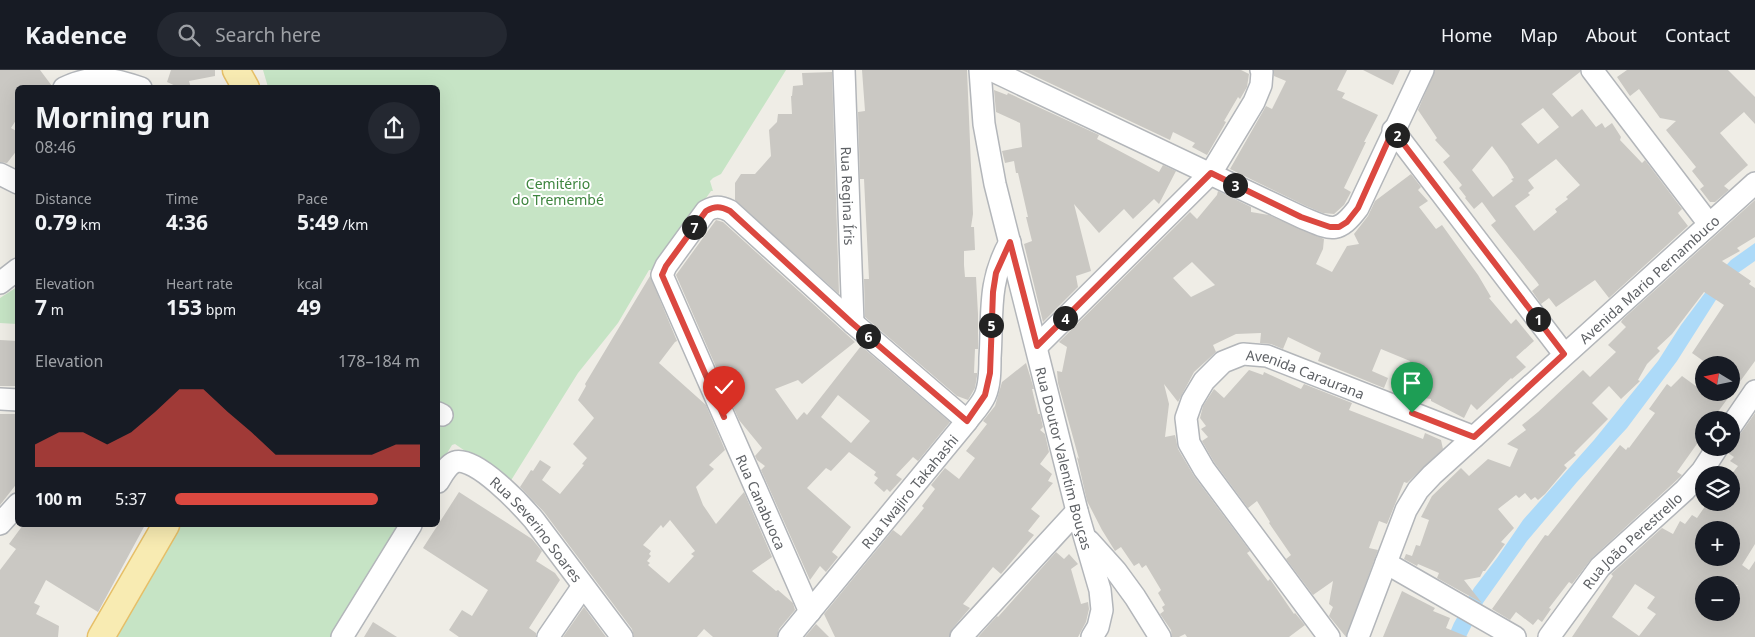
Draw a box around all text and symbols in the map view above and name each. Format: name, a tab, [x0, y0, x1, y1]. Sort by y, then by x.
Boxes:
search box	[157, 12, 507, 57]
text: Kadence	[25, 18, 127, 51]
icon: search	[175, 21, 203, 49]
text: Search here	[215, 22, 321, 48]
text: Home	[1441, 23, 1492, 47]
text: Map	[1520, 23, 1558, 47]
text: About	[1586, 23, 1637, 47]
text: Contact	[1665, 23, 1730, 47]
text: Morning run	[35, 98, 210, 136]
button: share	[368, 102, 420, 154]
pin: 2	[1384, 122, 1410, 148]
text: 2	[1393, 126, 1402, 145]
text: 08:46	[35, 136, 76, 158]
street label: Rua Regina Íris	[837, 146, 860, 246]
pin: 3	[1222, 172, 1248, 198]
park label: Cemitério do Tremembé	[512, 174, 604, 209]
text: 3	[1231, 176, 1240, 195]
text: Distance	[35, 189, 92, 208]
text: Time	[166, 189, 198, 208]
text: Pace	[297, 189, 328, 208]
text: 0.79	[35, 208, 77, 236]
text: 4:36	[166, 208, 208, 236]
text: 5:49	[297, 208, 339, 236]
street label: Avenida Mario Pernambuco	[1575, 211, 1723, 347]
pin: 7	[682, 214, 706, 240]
text: km	[77, 215, 101, 234]
text: /km	[339, 215, 368, 234]
text: 7	[690, 218, 699, 237]
text: Elevation	[35, 274, 95, 293]
text: Heart rate	[166, 274, 233, 293]
text: kcal	[297, 274, 323, 293]
text: 7	[35, 293, 47, 321]
text: 153	[166, 293, 202, 321]
text: 49	[297, 293, 321, 321]
text: m	[47, 300, 64, 319]
text: bpm	[202, 300, 236, 319]
pin: 4	[1052, 306, 1078, 330]
pin: 1	[1526, 306, 1550, 332]
text: 4	[1061, 309, 1070, 328]
text: 1	[1534, 310, 1543, 329]
pin: 5	[978, 312, 1004, 338]
text: 5	[987, 316, 996, 335]
pin: 6	[856, 324, 880, 348]
text: 6	[864, 327, 873, 346]
street label: Avenida Caraurana	[1245, 345, 1367, 403]
text: Elevation	[35, 350, 103, 372]
text: 178–184 m	[338, 350, 420, 372]
north arrow	[1695, 356, 1740, 401]
map controls	[1695, 356, 1740, 621]
pin	[1391, 362, 1433, 413]
street label: Rua Doutor Valentim Bouças	[1032, 365, 1097, 552]
pin	[703, 366, 745, 417]
icon: arrive	[1398, 369, 1426, 397]
icon: check	[710, 373, 738, 401]
button: locate	[1695, 411, 1740, 456]
street label: Rua Iwajiro Takahashi	[856, 430, 962, 552]
street label: Rua Canabuoca	[732, 451, 790, 553]
button: layers	[1695, 466, 1740, 511]
street label: Rua Severino Soares	[486, 472, 587, 586]
text: 100 m	[35, 488, 82, 510]
text: 5:37	[115, 488, 147, 510]
street label: Rua João Perestrello	[1578, 488, 1686, 592]
button: +	[1695, 521, 1740, 566]
button: −	[1695, 576, 1740, 621]

